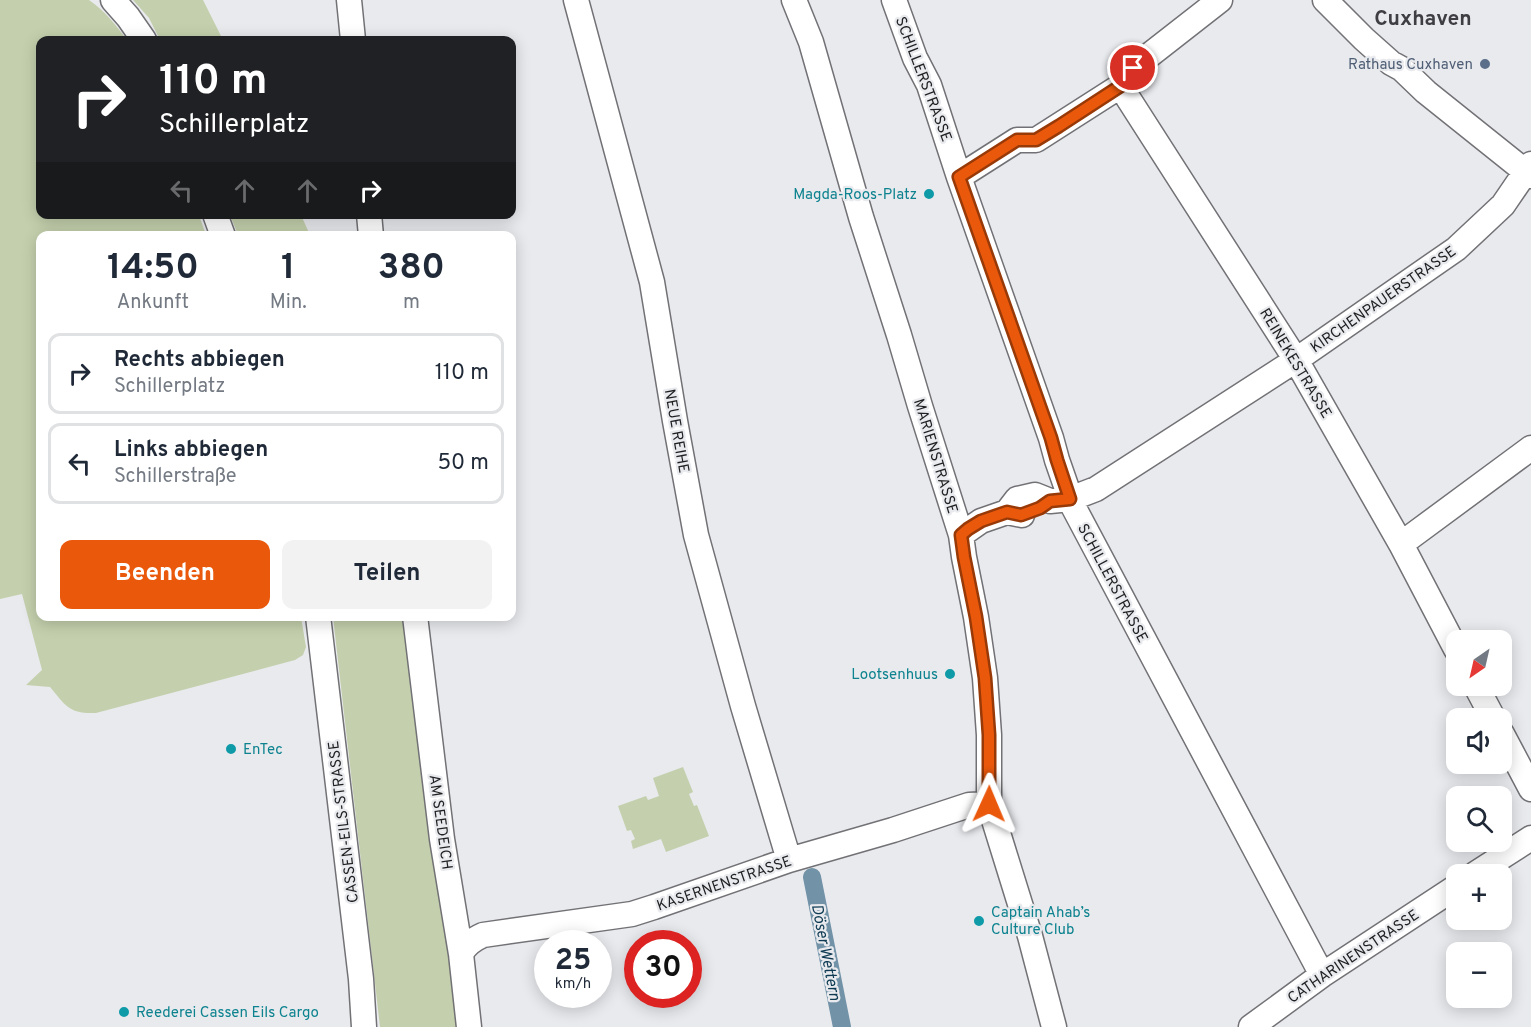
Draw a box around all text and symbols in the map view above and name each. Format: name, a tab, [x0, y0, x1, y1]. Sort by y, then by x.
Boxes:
district label: Cuxhaven	[1374, 6, 1472, 33]
street label: SCHILLERSTRASSE	[890, 14, 955, 145]
pin	[1107, 42, 1158, 93]
icon: arrive	[1116, 51, 1149, 84]
text: 110 m	[159, 56, 268, 109]
place label: Rathaus Cuxhaven	[1348, 56, 1473, 75]
marker: Rathaus Cuxhaven	[1478, 57, 1492, 71]
icon: right	[60, 60, 138, 138]
text: Schillerplatz	[159, 108, 309, 142]
icon: left	[165, 174, 198, 207]
icon: ahead	[228, 174, 261, 207]
icon: ahead	[291, 174, 324, 207]
icon: right	[354, 174, 387, 207]
place label: Magda-Roos-Platz	[793, 186, 917, 205]
marker: Magda-Roos-Platz	[922, 187, 936, 201]
street label: KIRCHENPAUERSTRASSE	[1307, 243, 1460, 358]
text: 14:50	[107, 246, 199, 292]
text: 1	[281, 246, 295, 292]
text: 380	[378, 246, 445, 292]
text: Ankunft	[117, 290, 189, 316]
text: Min.	[270, 290, 307, 316]
text: m	[403, 290, 420, 316]
street label: REINEKESTRASSE	[1254, 305, 1335, 422]
text: Rechts abbiegen	[114, 347, 285, 374]
icon: right	[63, 357, 96, 390]
text: 110 m	[435, 360, 489, 387]
text: Schillerplatz	[114, 374, 225, 400]
street label: NEUE REIHE	[659, 388, 692, 475]
street label: MARIENSTRASSE	[908, 397, 961, 516]
text: Links abbiegen	[114, 437, 268, 464]
icon: left	[63, 447, 96, 480]
text: 50 m	[437, 450, 489, 477]
text: Schillerstraße	[114, 464, 237, 490]
street label: SCHILLERSTRASSE	[1072, 521, 1151, 647]
button: Beenden	[60, 540, 270, 609]
button: Teilen	[282, 540, 492, 609]
north arrow	[1446, 630, 1512, 696]
map controls	[1446, 630, 1512, 1008]
place label: Lootsenhuus	[851, 666, 938, 685]
marker: Lootsenhuus	[943, 667, 957, 681]
button: sound	[1446, 708, 1512, 774]
street label: CASSEN-EILS-STRASSE	[325, 740, 364, 904]
place label: EnTec	[243, 741, 283, 760]
marker: EnTec	[224, 742, 238, 756]
position arrow	[957, 772, 1021, 836]
street label: AM SEEDEICH	[423, 774, 456, 871]
button: search	[1446, 786, 1512, 852]
street label: KASERNENSTRASSE	[655, 852, 794, 916]
button: +	[1446, 864, 1512, 930]
water label: Döser Wettern	[806, 902, 844, 1003]
place label: Captain Ahab’s Culture Club	[991, 904, 1090, 940]
street label: CATHARINENSTRASSE	[1284, 906, 1423, 1008]
marker: Captain Ahab’s Culture Club	[972, 914, 986, 928]
speed limit sign: 30	[624, 930, 702, 1008]
button: −	[1446, 942, 1512, 1008]
text: 25	[555, 943, 591, 980]
text: km/h	[555, 975, 591, 994]
place label: Reederei Cassen Eils Cargo	[136, 1004, 319, 1023]
marker: Reederei Cassen Eils Cargo	[117, 1005, 131, 1019]

